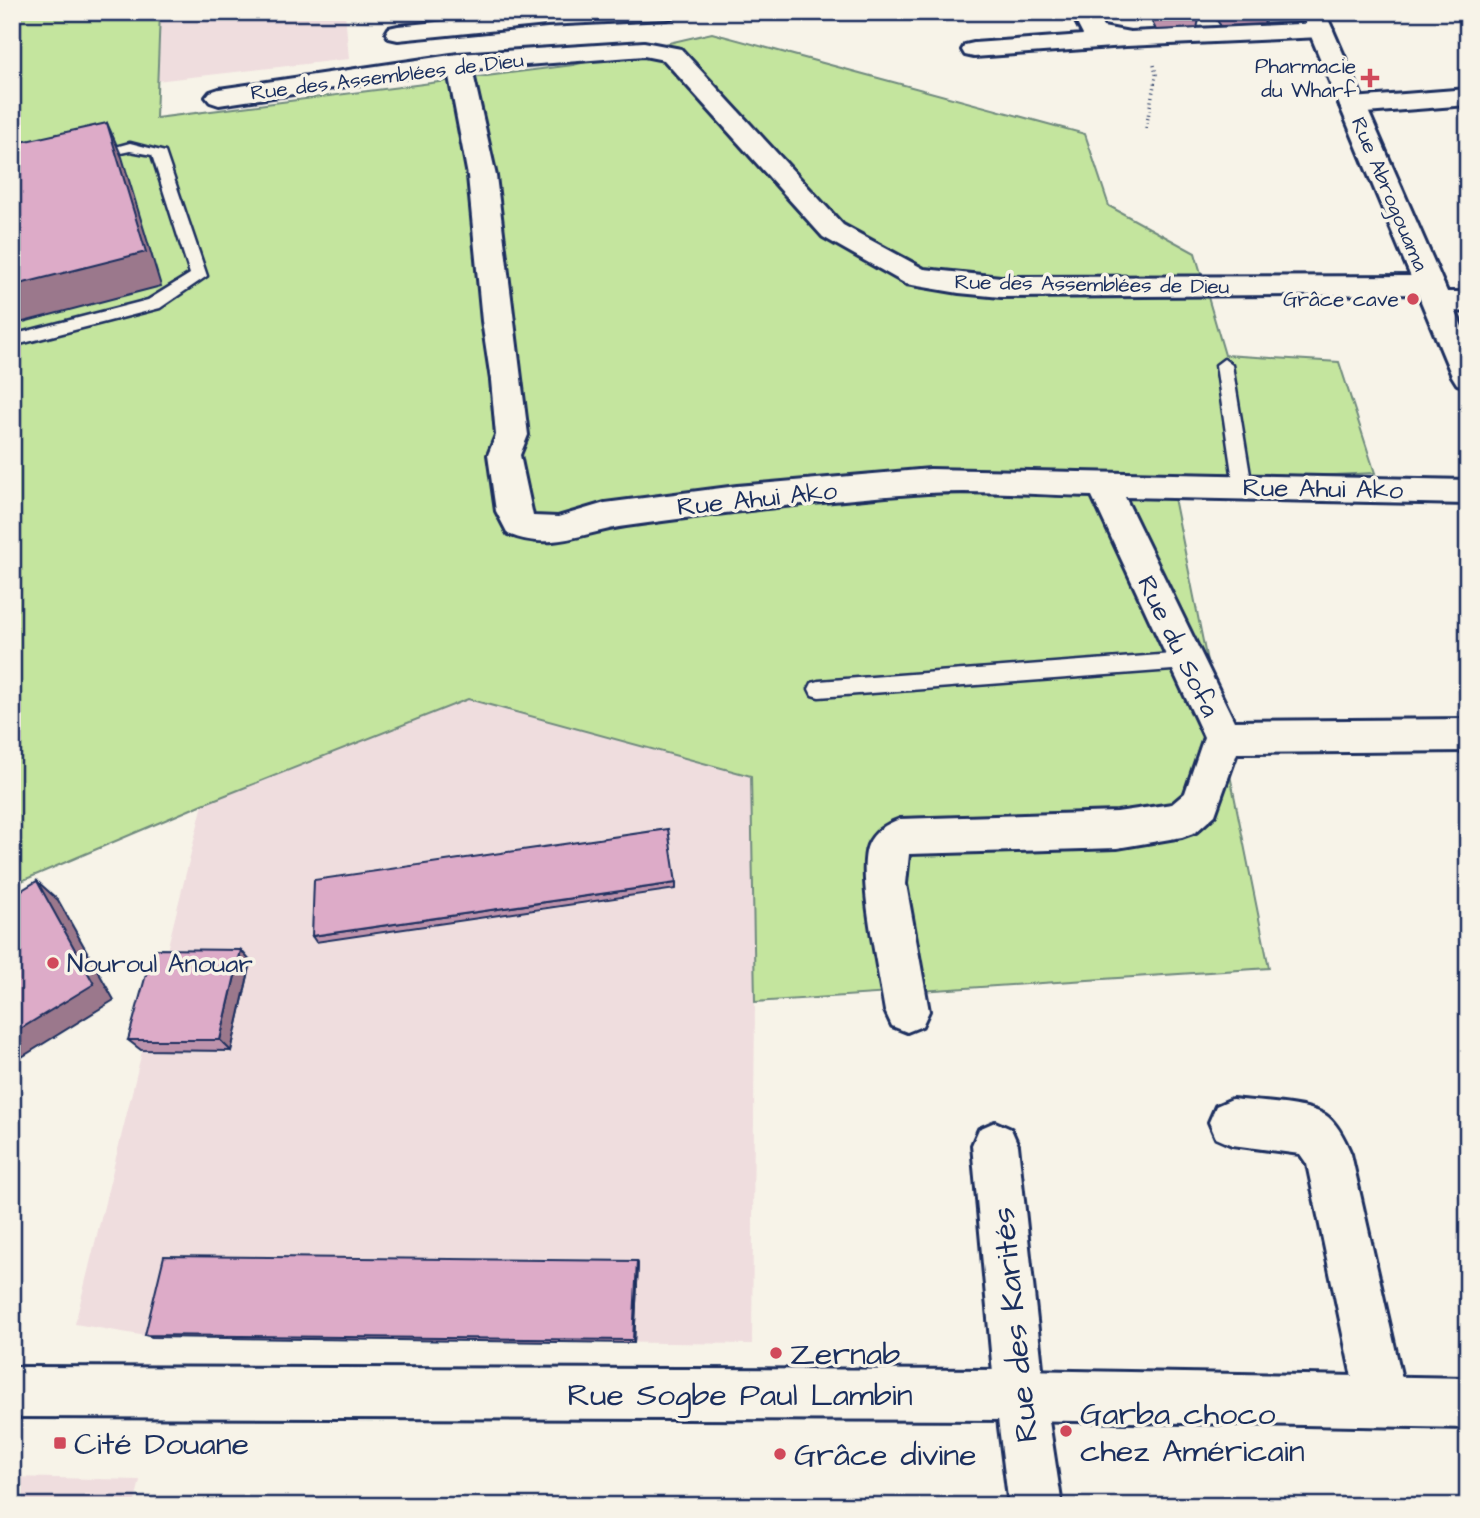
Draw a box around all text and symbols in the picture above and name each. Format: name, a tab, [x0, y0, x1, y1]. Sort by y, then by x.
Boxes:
street label: Rue des Assemblées de Dieu	[249, 45, 526, 108]
place label: Pharmacie du Wharf	[1255, 52, 1357, 105]
marker: Pharmacie du Wharf	[1362, 70, 1378, 86]
street label: Rue Abrogouama	[1342, 113, 1435, 277]
street label: Rue des Assemblées de Dieu	[954, 268, 1230, 301]
place label: Grâce cave	[1283, 285, 1399, 314]
marker: Grâce cave	[1405, 291, 1421, 307]
street label: Rue Ahui Ako	[1242, 470, 1404, 508]
street label: Rue Ahui Ako	[675, 473, 839, 525]
street label: Rue du Sofa	[1128, 570, 1228, 723]
place label: Nouroul Anouar	[67, 946, 253, 982]
marker: Nouroul Anouar	[45, 955, 61, 971]
street label: Rue des Karités	[981, 1205, 1050, 1445]
place label: Zernab	[790, 1332, 900, 1377]
marker: Zernab	[768, 1345, 784, 1361]
street label: Rue Sogbe Paul Lambin	[567, 1373, 913, 1418]
place label: Garba choco chez Américain	[1080, 1392, 1305, 1474]
place label: Cité Douane	[74, 1422, 249, 1467]
marker: Garba choco chez Américain	[1058, 1423, 1074, 1439]
place label: Grâce divine	[794, 1433, 976, 1478]
marker: Cité Douane	[52, 1435, 68, 1451]
marker: Grâce divine	[772, 1446, 788, 1462]

